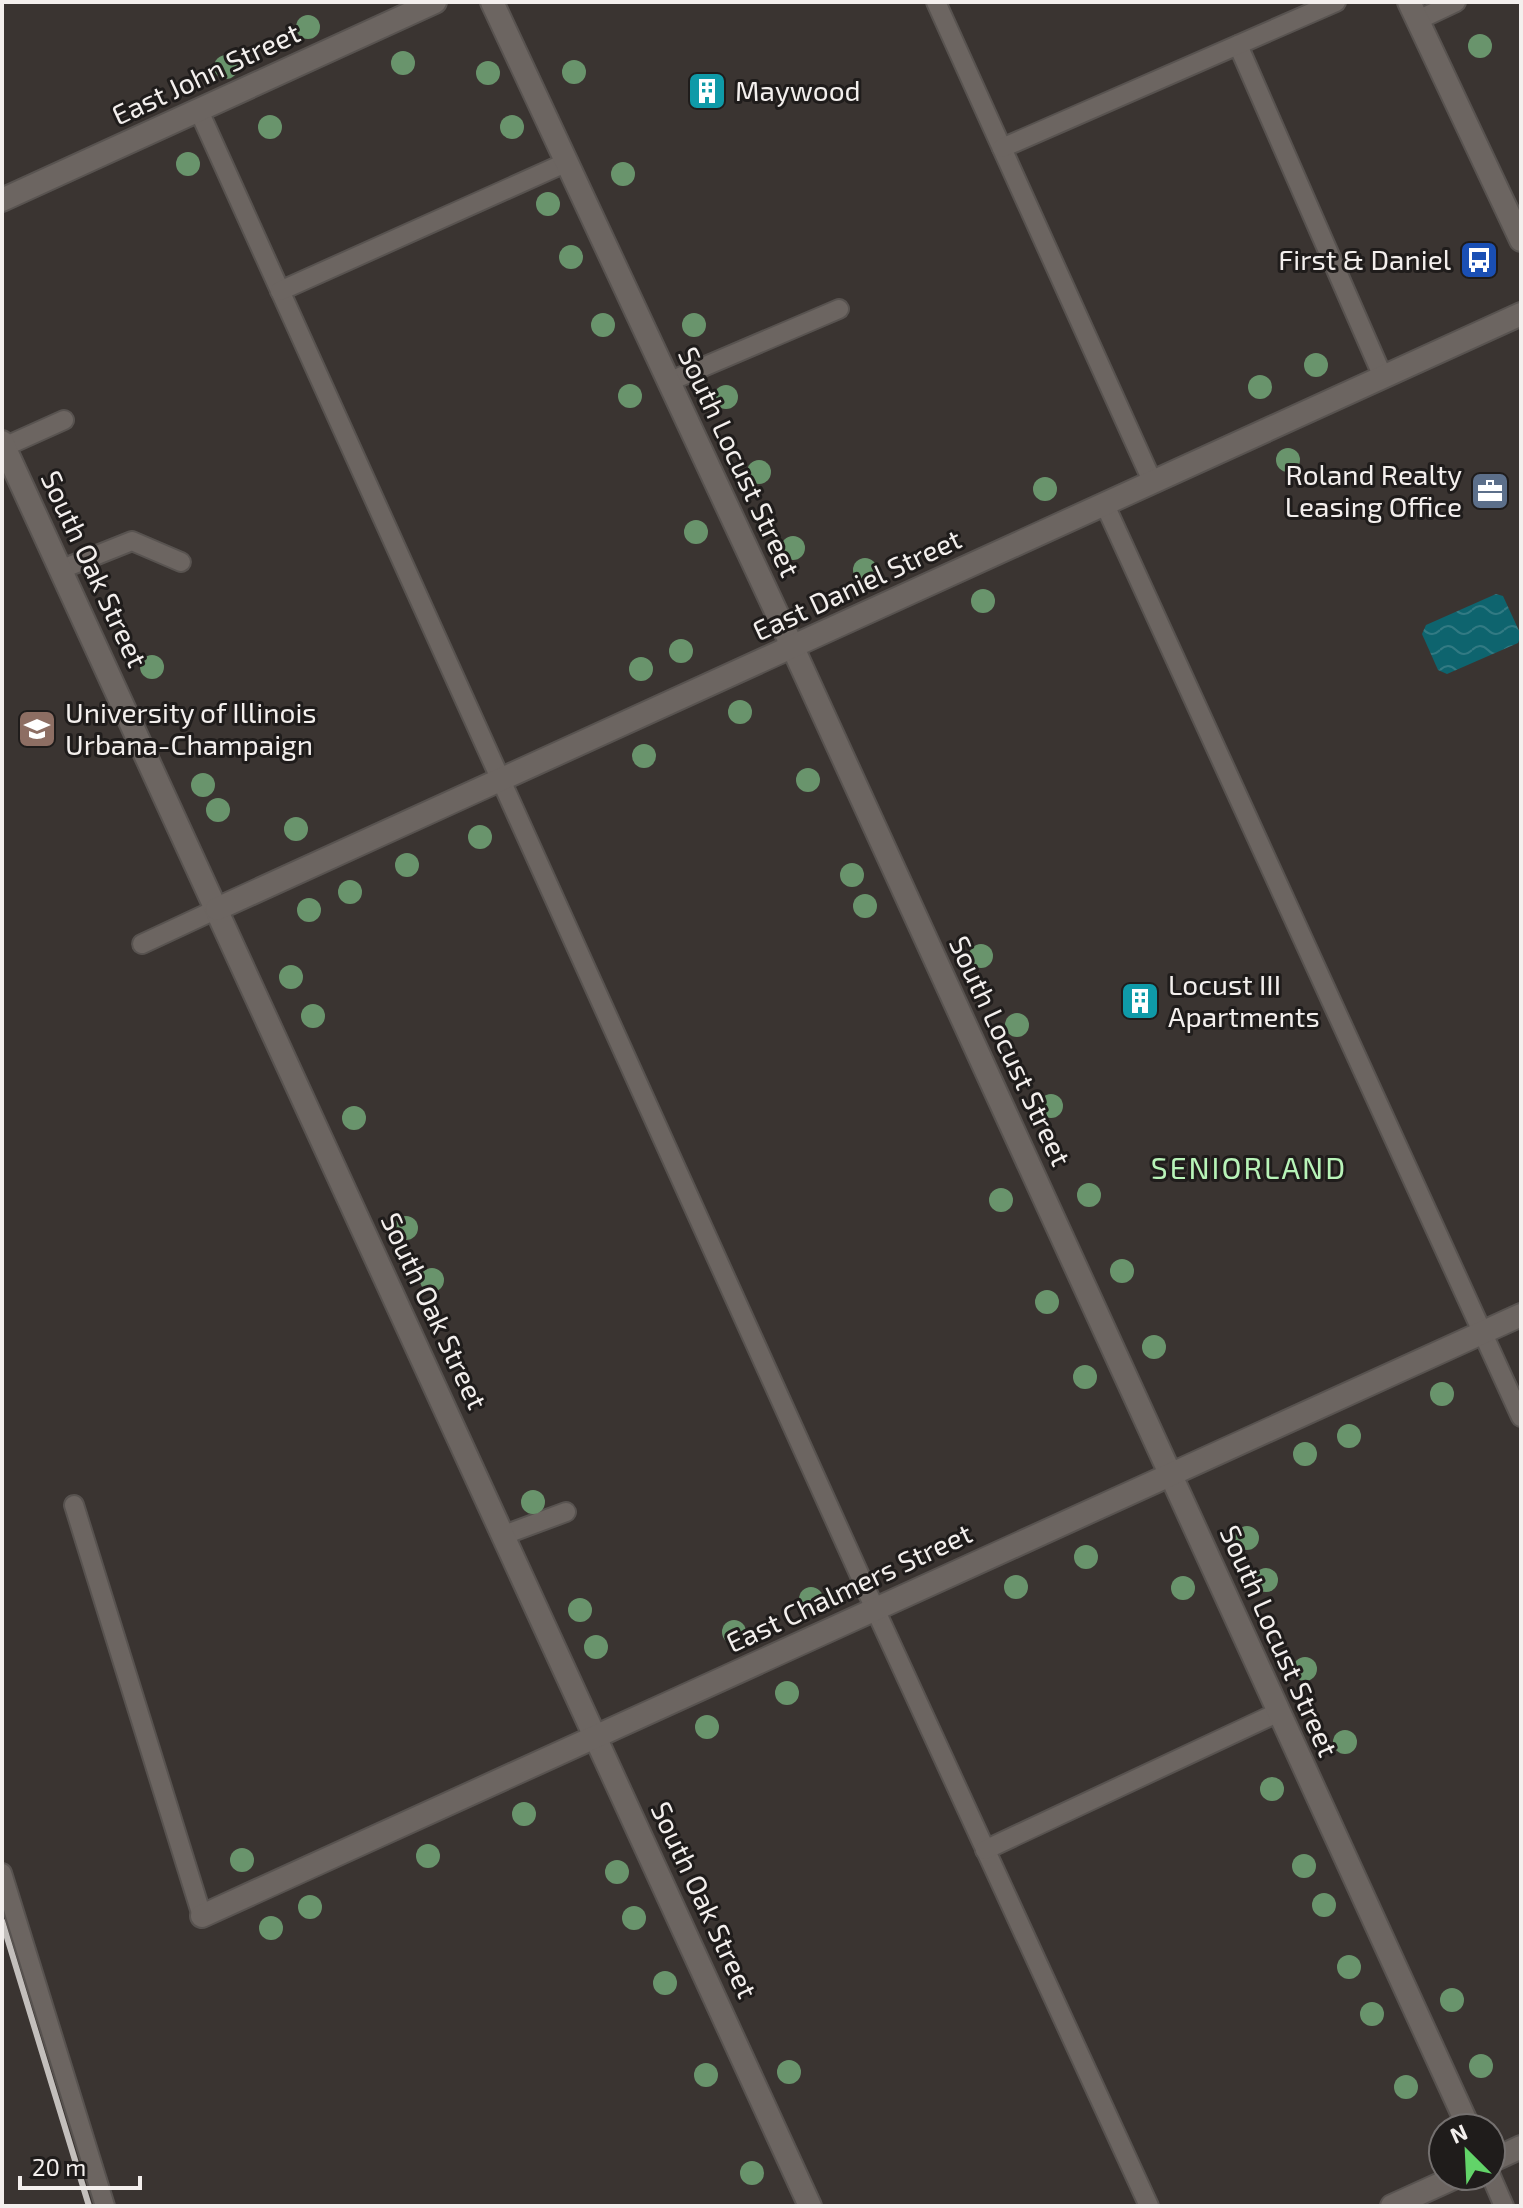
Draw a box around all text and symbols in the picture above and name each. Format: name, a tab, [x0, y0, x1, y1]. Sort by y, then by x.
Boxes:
street label: East John Street	[106, 15, 305, 132]
building icon: Maywood	[686, 70, 728, 112]
place label: Maywood	[735, 73, 861, 107]
bus stop icon: First & Daniel	[1458, 239, 1500, 281]
place label: First & Daniel	[1278, 242, 1452, 276]
street label: South Locust Street	[672, 341, 808, 582]
place label: Roland Realty Leasing Office	[1285, 457, 1462, 523]
street label: South Oak Street	[35, 465, 155, 672]
office icon: Roland Realty Leasing Office	[1469, 470, 1511, 512]
street label: East Daniel Street	[747, 521, 966, 647]
place label: University of Illinois Urbana-Champaign	[65, 695, 317, 761]
school or university icon: University of Illinois Urbana-Champaign	[16, 708, 58, 750]
street label: South Locust Street	[943, 930, 1079, 1171]
place label: Locust III Apartments	[1168, 967, 1320, 1033]
building icon: Locust III Apartments	[1119, 980, 1161, 1022]
district label: SENIORLAND	[1151, 1149, 1347, 1185]
street label: South Oak Street	[375, 1207, 495, 1414]
street label: East Chalmers Street	[720, 1515, 977, 1659]
street label: South Locust Street	[1214, 1520, 1346, 1762]
street label: South Oak Street	[645, 1796, 765, 2003]
north arrow	[1427, 2112, 1507, 2192]
text: N	[1446, 2118, 1471, 2148]
scale bar	[20, 2140, 140, 2190]
text: 20 m	[32, 2152, 86, 2181]

